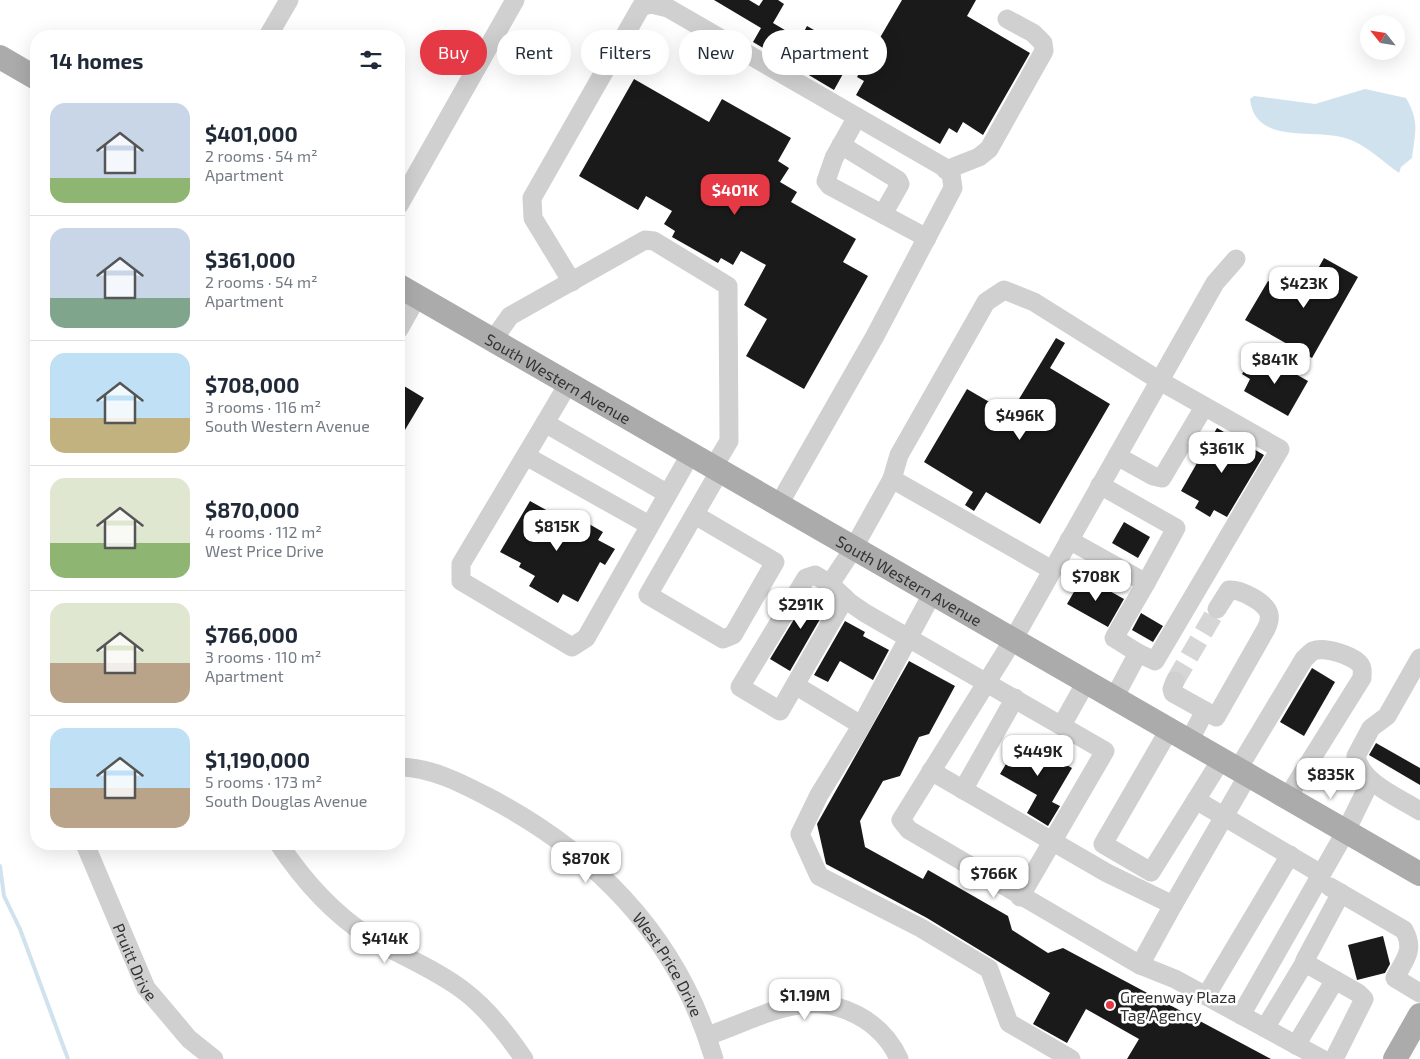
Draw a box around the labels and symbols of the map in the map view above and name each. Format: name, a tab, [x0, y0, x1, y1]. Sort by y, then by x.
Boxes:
north arrow	[1360, 15, 1405, 60]
pin: $401K	[700, 174, 770, 216]
pin: $423K	[1269, 266, 1339, 309]
street label: South Western Avenue	[482, 328, 635, 427]
pin: $841K	[1240, 342, 1310, 385]
pin: $496K	[985, 398, 1055, 441]
pin: $361K	[1187, 432, 1257, 474]
pin: $815K	[522, 510, 592, 552]
street label: South Western Avenue	[833, 531, 986, 629]
pin: $708K	[1061, 560, 1131, 602]
pin: $291K	[766, 588, 836, 630]
pin: $449K	[1003, 734, 1073, 777]
pin: $835K	[1296, 758, 1366, 800]
pin: $870K	[551, 842, 621, 884]
pin: $766K	[959, 856, 1029, 899]
street label: West Price Drive	[630, 908, 707, 1019]
street label: Pruitt Drive	[110, 920, 162, 1004]
pin: $414K	[350, 922, 420, 964]
pin: $1.19M	[764, 978, 846, 1021]
place label: Greenway Plaza Tag Agency	[1120, 987, 1236, 1024]
marker: Greenway Plaza Tag Agency	[1104, 999, 1116, 1011]

